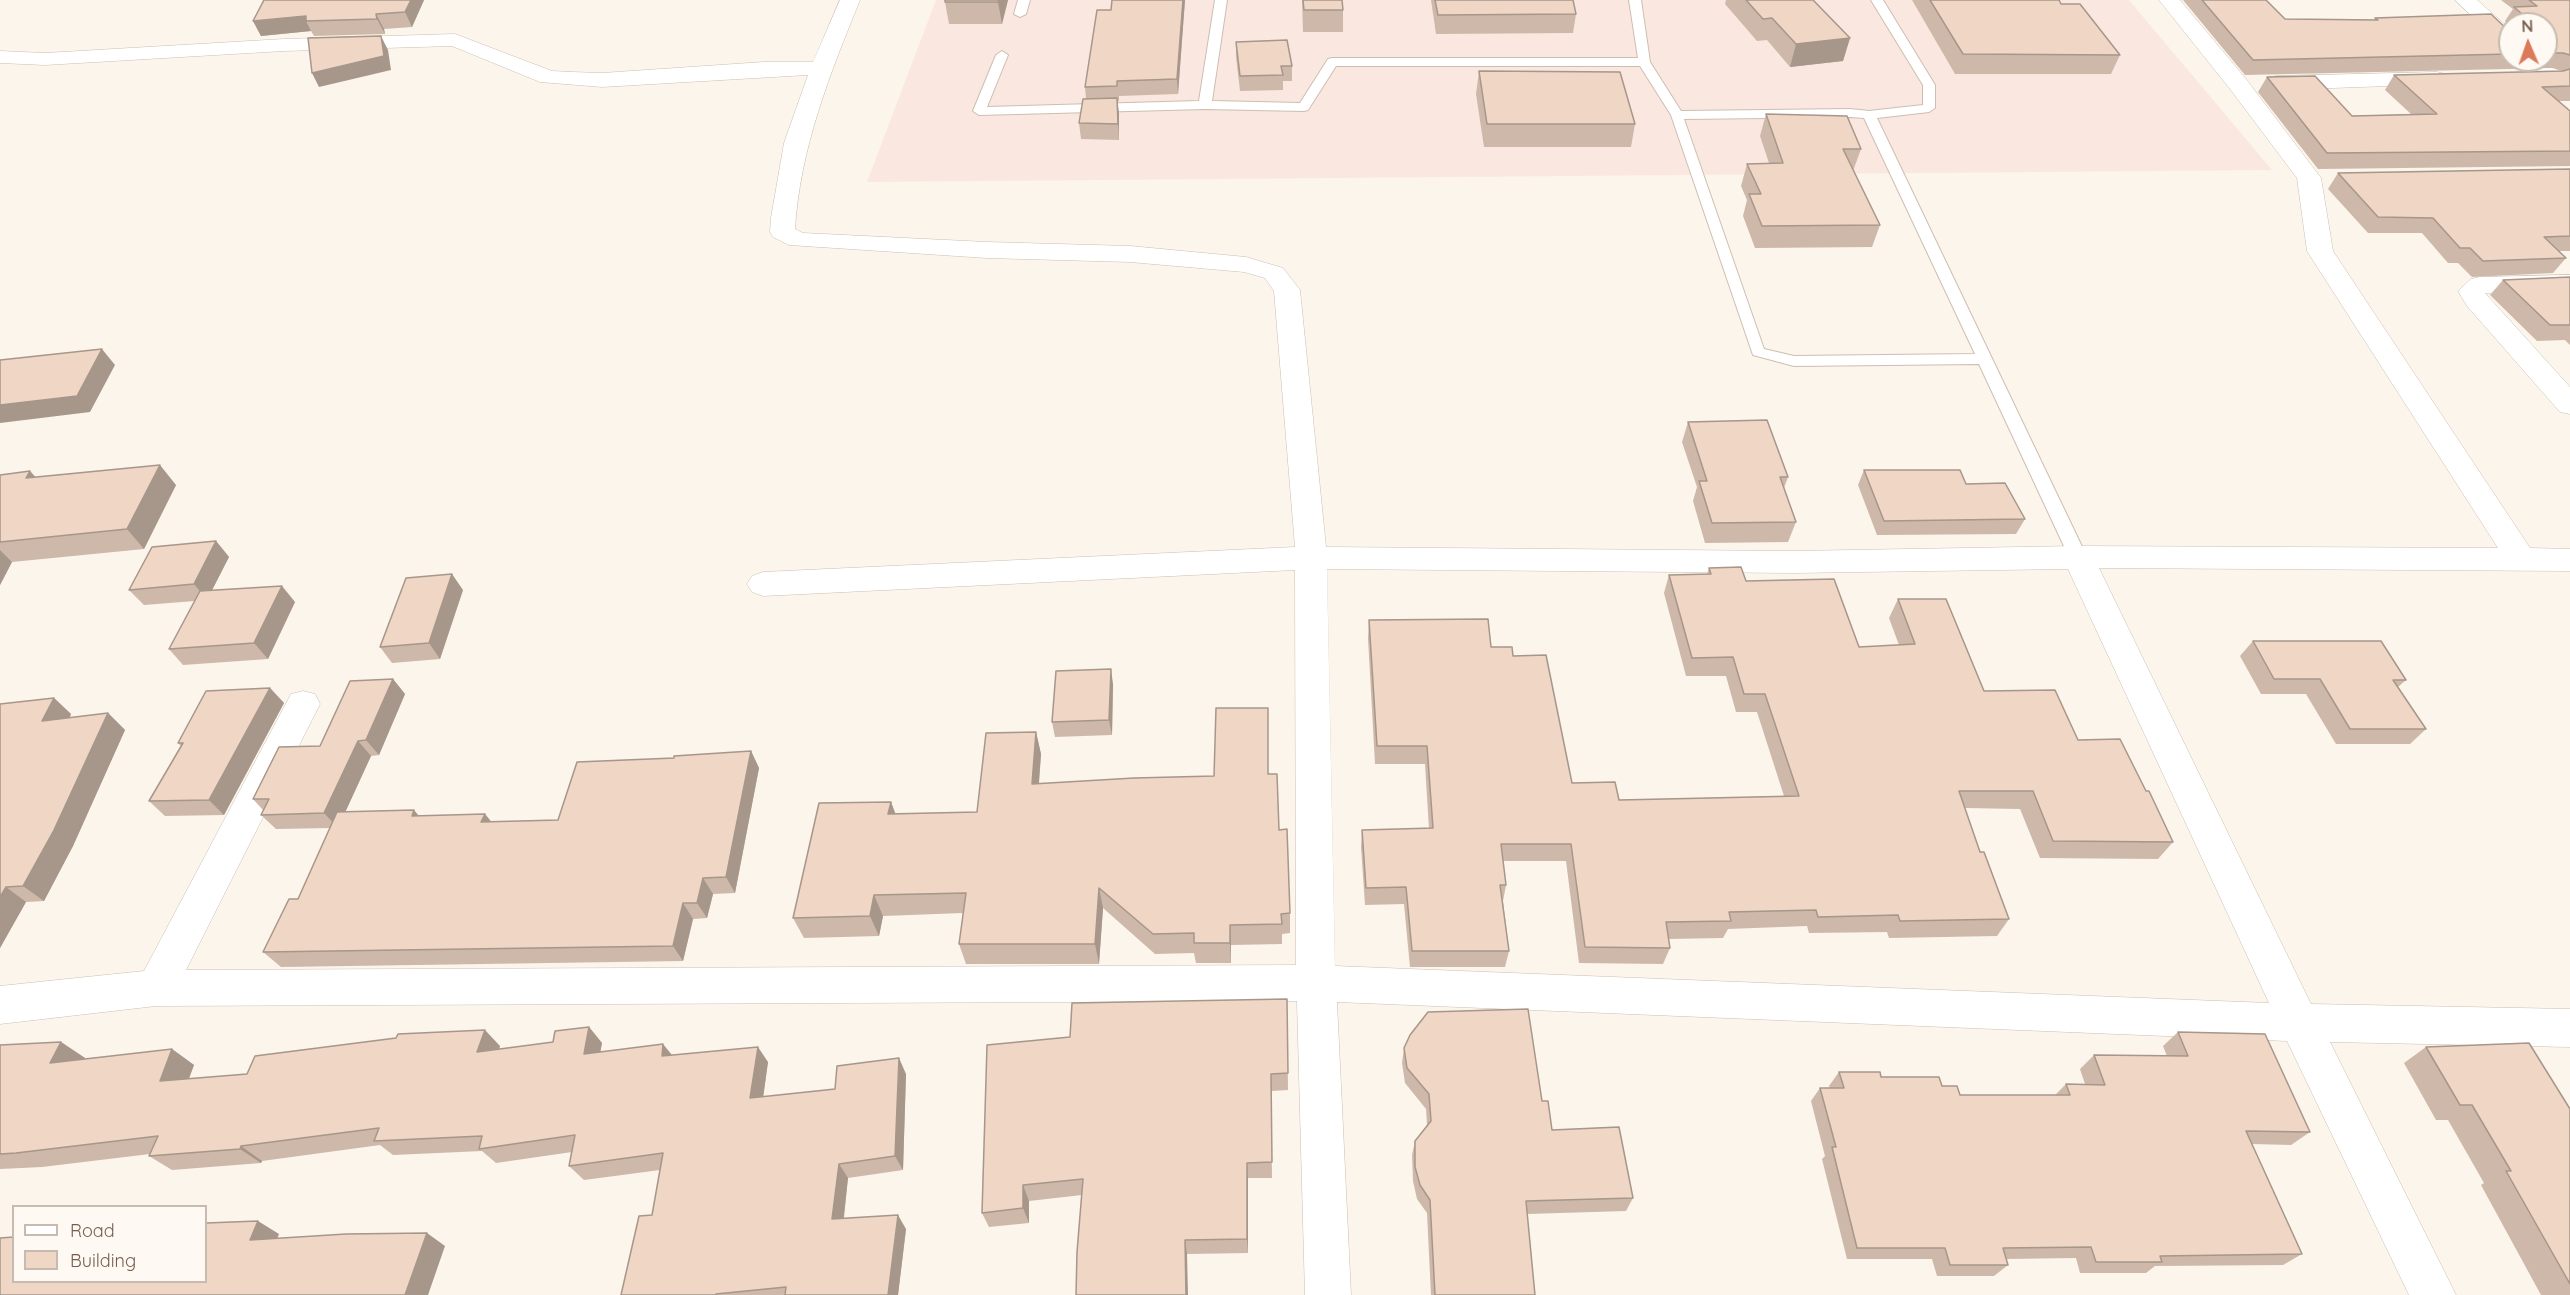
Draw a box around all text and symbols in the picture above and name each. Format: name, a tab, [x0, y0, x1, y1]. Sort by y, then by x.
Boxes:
north arrow	[2498, 12, 2558, 72]
text: N	[2521, 16, 2534, 36]
legend	[12, 1205, 207, 1283]
text: Road	[70, 1219, 115, 1242]
text: Building	[70, 1249, 136, 1272]

